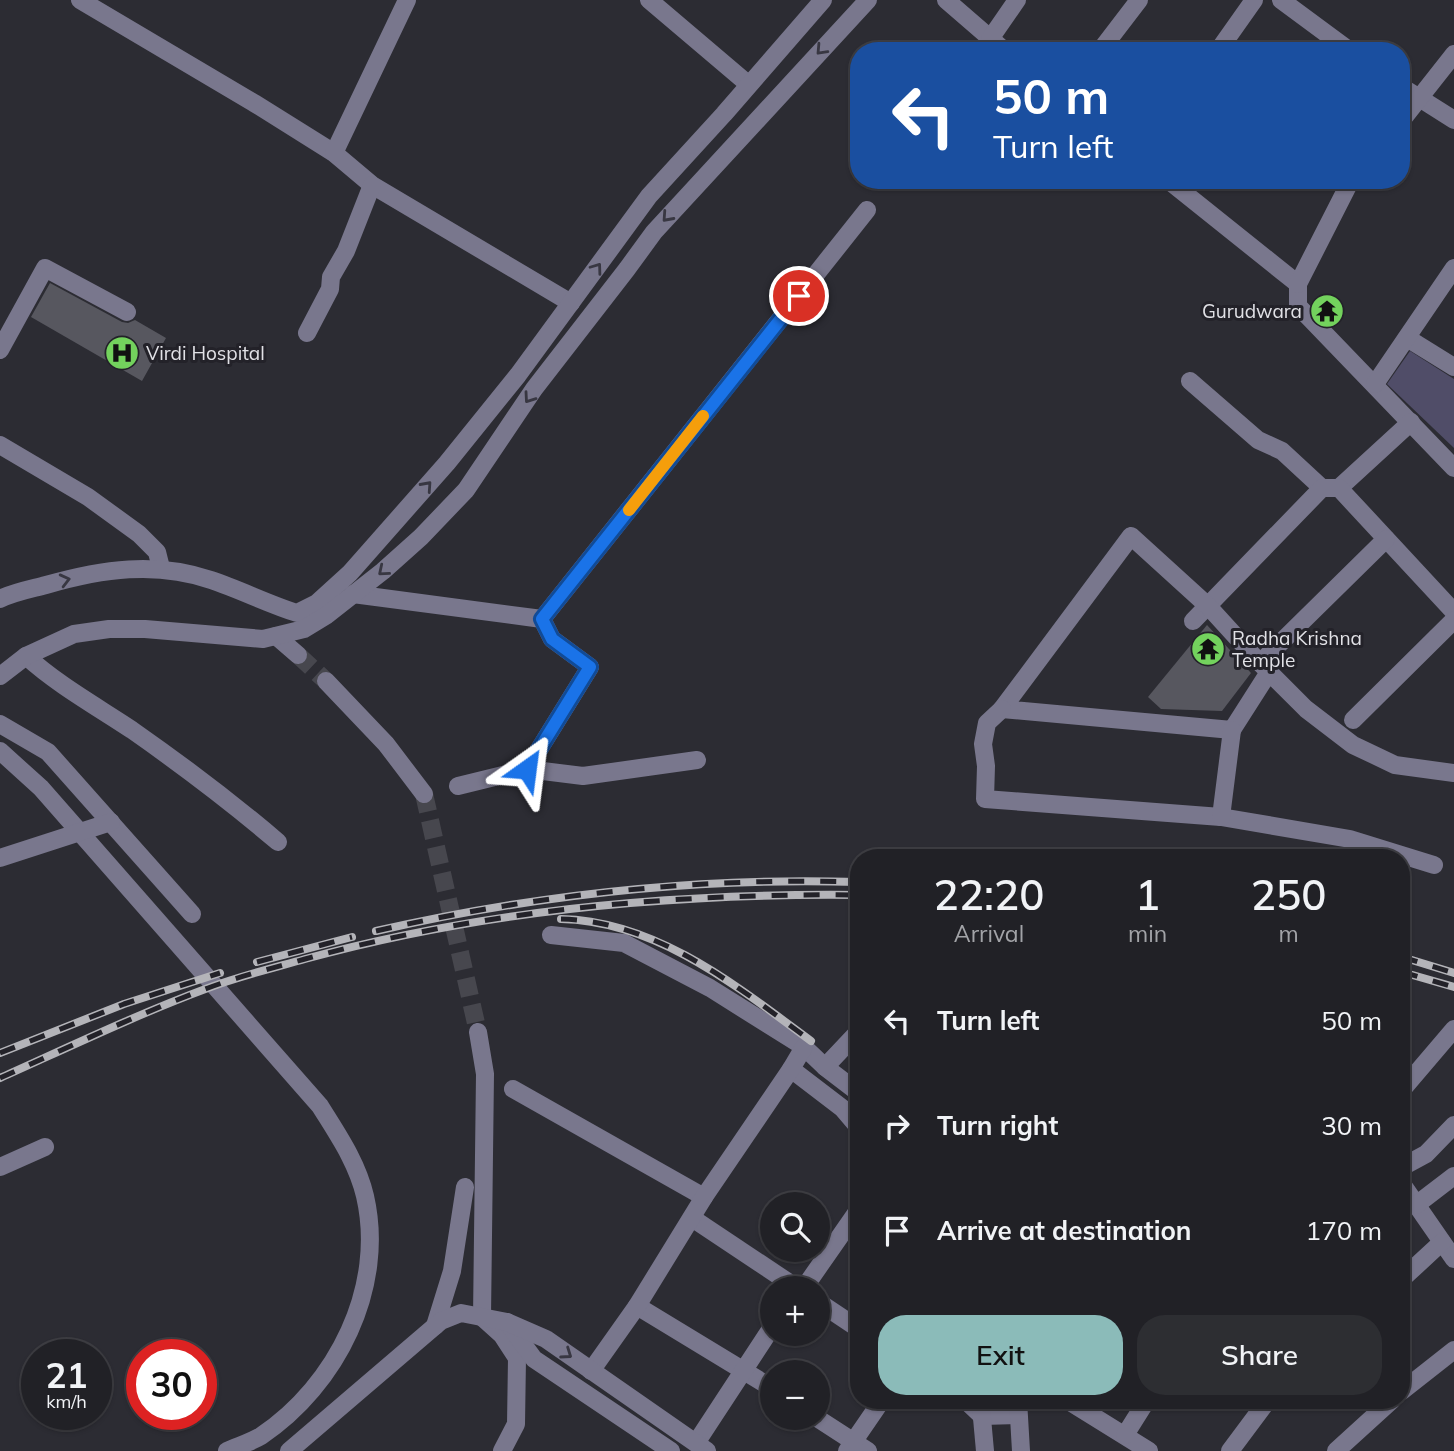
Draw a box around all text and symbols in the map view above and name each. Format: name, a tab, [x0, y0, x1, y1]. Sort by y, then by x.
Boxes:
one-way arrow	[817, 42, 830, 55]
text: 50 m	[993, 65, 1109, 126]
icon: left	[878, 70, 969, 161]
text: Turn left	[993, 126, 1113, 166]
one-way arrow	[663, 209, 675, 222]
one-way arrow	[588, 263, 601, 276]
pin	[769, 266, 829, 326]
icon: arrive	[780, 277, 818, 315]
temple icon: Gurudwara	[1308, 292, 1346, 330]
place label: Gurudwara	[1202, 299, 1302, 323]
hospital icon: Virdi Hospital	[103, 334, 141, 372]
place label: Virdi Hospital	[146, 341, 265, 365]
one-way arrow	[525, 390, 537, 403]
one-way arrow	[419, 481, 431, 494]
one-way arrow	[378, 562, 390, 575]
one-way arrow	[59, 574, 71, 588]
place label: Radha Krishna Temple	[1232, 626, 1362, 672]
temple icon: Radha Krishna Temple	[1189, 630, 1227, 668]
position arrow	[490, 732, 564, 806]
text: 22:20	[934, 868, 1044, 921]
text: 1	[1135, 868, 1160, 921]
text: 250	[1251, 868, 1326, 921]
text: Arrival	[954, 919, 1024, 948]
text: min	[1128, 919, 1167, 948]
text: m	[1278, 919, 1299, 948]
icon: left	[878, 1002, 916, 1040]
text: Turn left	[937, 1004, 1039, 1037]
text: 50 m	[1321, 1004, 1382, 1037]
icon: right	[878, 1107, 916, 1145]
text: Turn right	[937, 1109, 1058, 1142]
text: 30 m	[1321, 1109, 1382, 1142]
map controls	[760, 1192, 830, 1430]
button: search	[760, 1192, 830, 1262]
icon: arrive	[878, 1212, 916, 1250]
text: Arrive at destination	[937, 1214, 1192, 1247]
text: 170 m	[1306, 1214, 1382, 1247]
button: +	[760, 1276, 830, 1346]
button: Exit	[878, 1315, 1123, 1395]
button: Share	[1137, 1315, 1382, 1395]
speed limit sign: 30	[126, 1339, 217, 1430]
one-way arrow	[559, 1346, 572, 1358]
text: 21	[45, 1353, 88, 1397]
button: −	[760, 1360, 830, 1430]
text: km/h	[46, 1390, 87, 1413]

